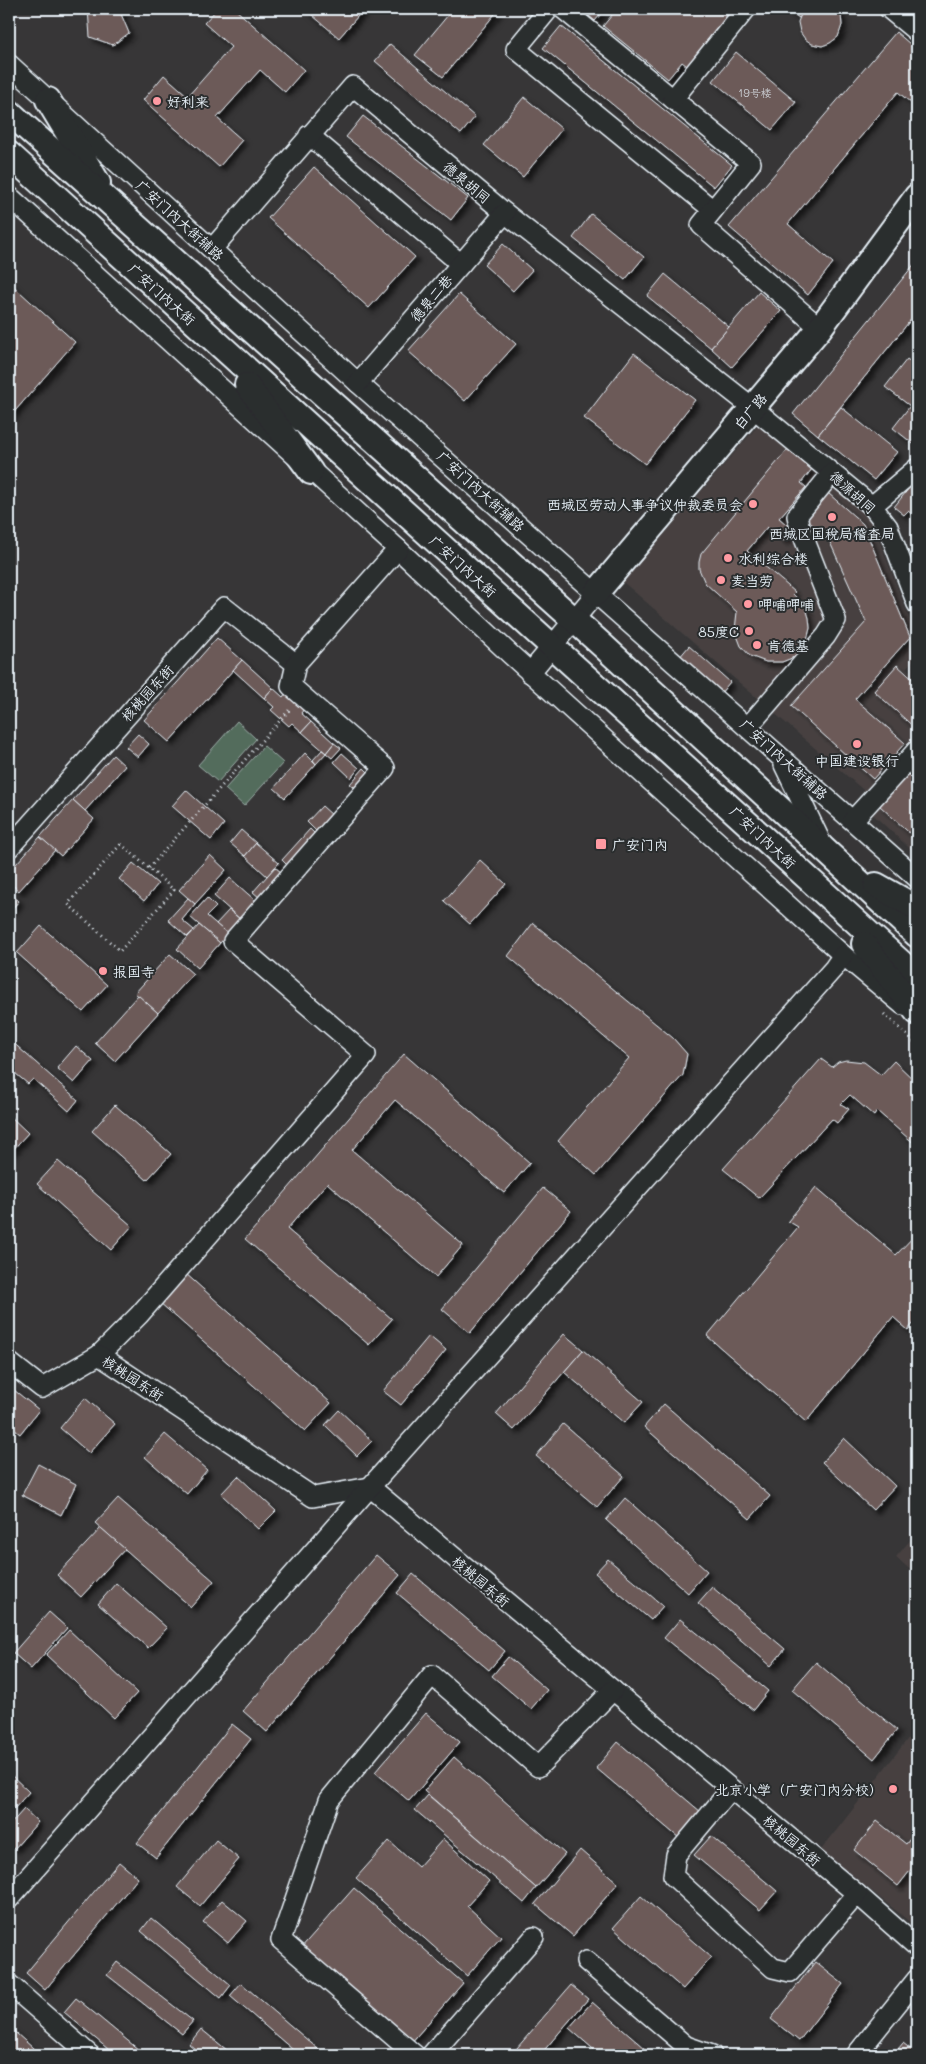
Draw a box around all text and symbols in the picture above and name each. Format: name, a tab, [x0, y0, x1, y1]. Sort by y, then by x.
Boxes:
house number: 19号楼	[738, 85, 772, 100]
place label: 好利来	[167, 92, 209, 111]
marker: 好利来	[151, 95, 163, 107]
street label: 德泉胡同	[439, 157, 495, 207]
street label: 广安门内大街辅路	[132, 175, 228, 265]
street label: 广安门内大街	[124, 259, 200, 329]
street label: 德泉二巷	[405, 270, 457, 325]
street label: 白广路	[729, 389, 771, 433]
street label: 广安门内大街辅路	[433, 446, 529, 536]
street label: 德源胡同	[826, 466, 880, 518]
place label: 西城区劳动人事争议仲裁委员会	[547, 495, 743, 514]
marker: 西城区劳动人事争议仲裁委员会	[747, 498, 759, 510]
marker: 西城区国税局稽查局	[826, 511, 838, 523]
place label: 西城区国税局稽查局	[769, 524, 895, 543]
street label: 广安门内大街	[425, 531, 501, 601]
place label: 水利综合楼	[738, 549, 808, 568]
marker: 水利综合楼	[722, 552, 734, 564]
place label: 麦当劳	[731, 571, 773, 590]
marker: 麦当劳	[715, 574, 727, 586]
place label: 呷哺呷哺	[758, 595, 814, 614]
marker: 呷哺呷哺	[742, 598, 754, 610]
place label: 85度C	[698, 622, 739, 641]
marker: 85度C	[743, 625, 755, 637]
place label: 肯德基	[767, 636, 809, 655]
marker: 肯德基	[751, 639, 763, 651]
street label: 核桃园东街	[117, 661, 177, 725]
street label: 广安门内大街辅路	[736, 714, 832, 804]
marker: 中国建设银行	[851, 738, 863, 750]
place label: 中国建设银行	[815, 751, 899, 770]
street label: 广安门内大街	[726, 801, 800, 873]
place label: 广安门内	[612, 835, 668, 854]
marker: 广安门内	[594, 837, 608, 851]
place label: 报国寺	[113, 962, 155, 981]
marker: 报国寺	[97, 965, 109, 977]
street label: 核桃园东街	[98, 1351, 168, 1405]
street label: 核桃园东街	[448, 1551, 514, 1611]
place label: 北京小学（广安门内分校）	[715, 1780, 883, 1799]
marker: 北京小学（广安门内分校）	[887, 1783, 899, 1795]
street label: 核桃园东街	[759, 1810, 825, 1870]

